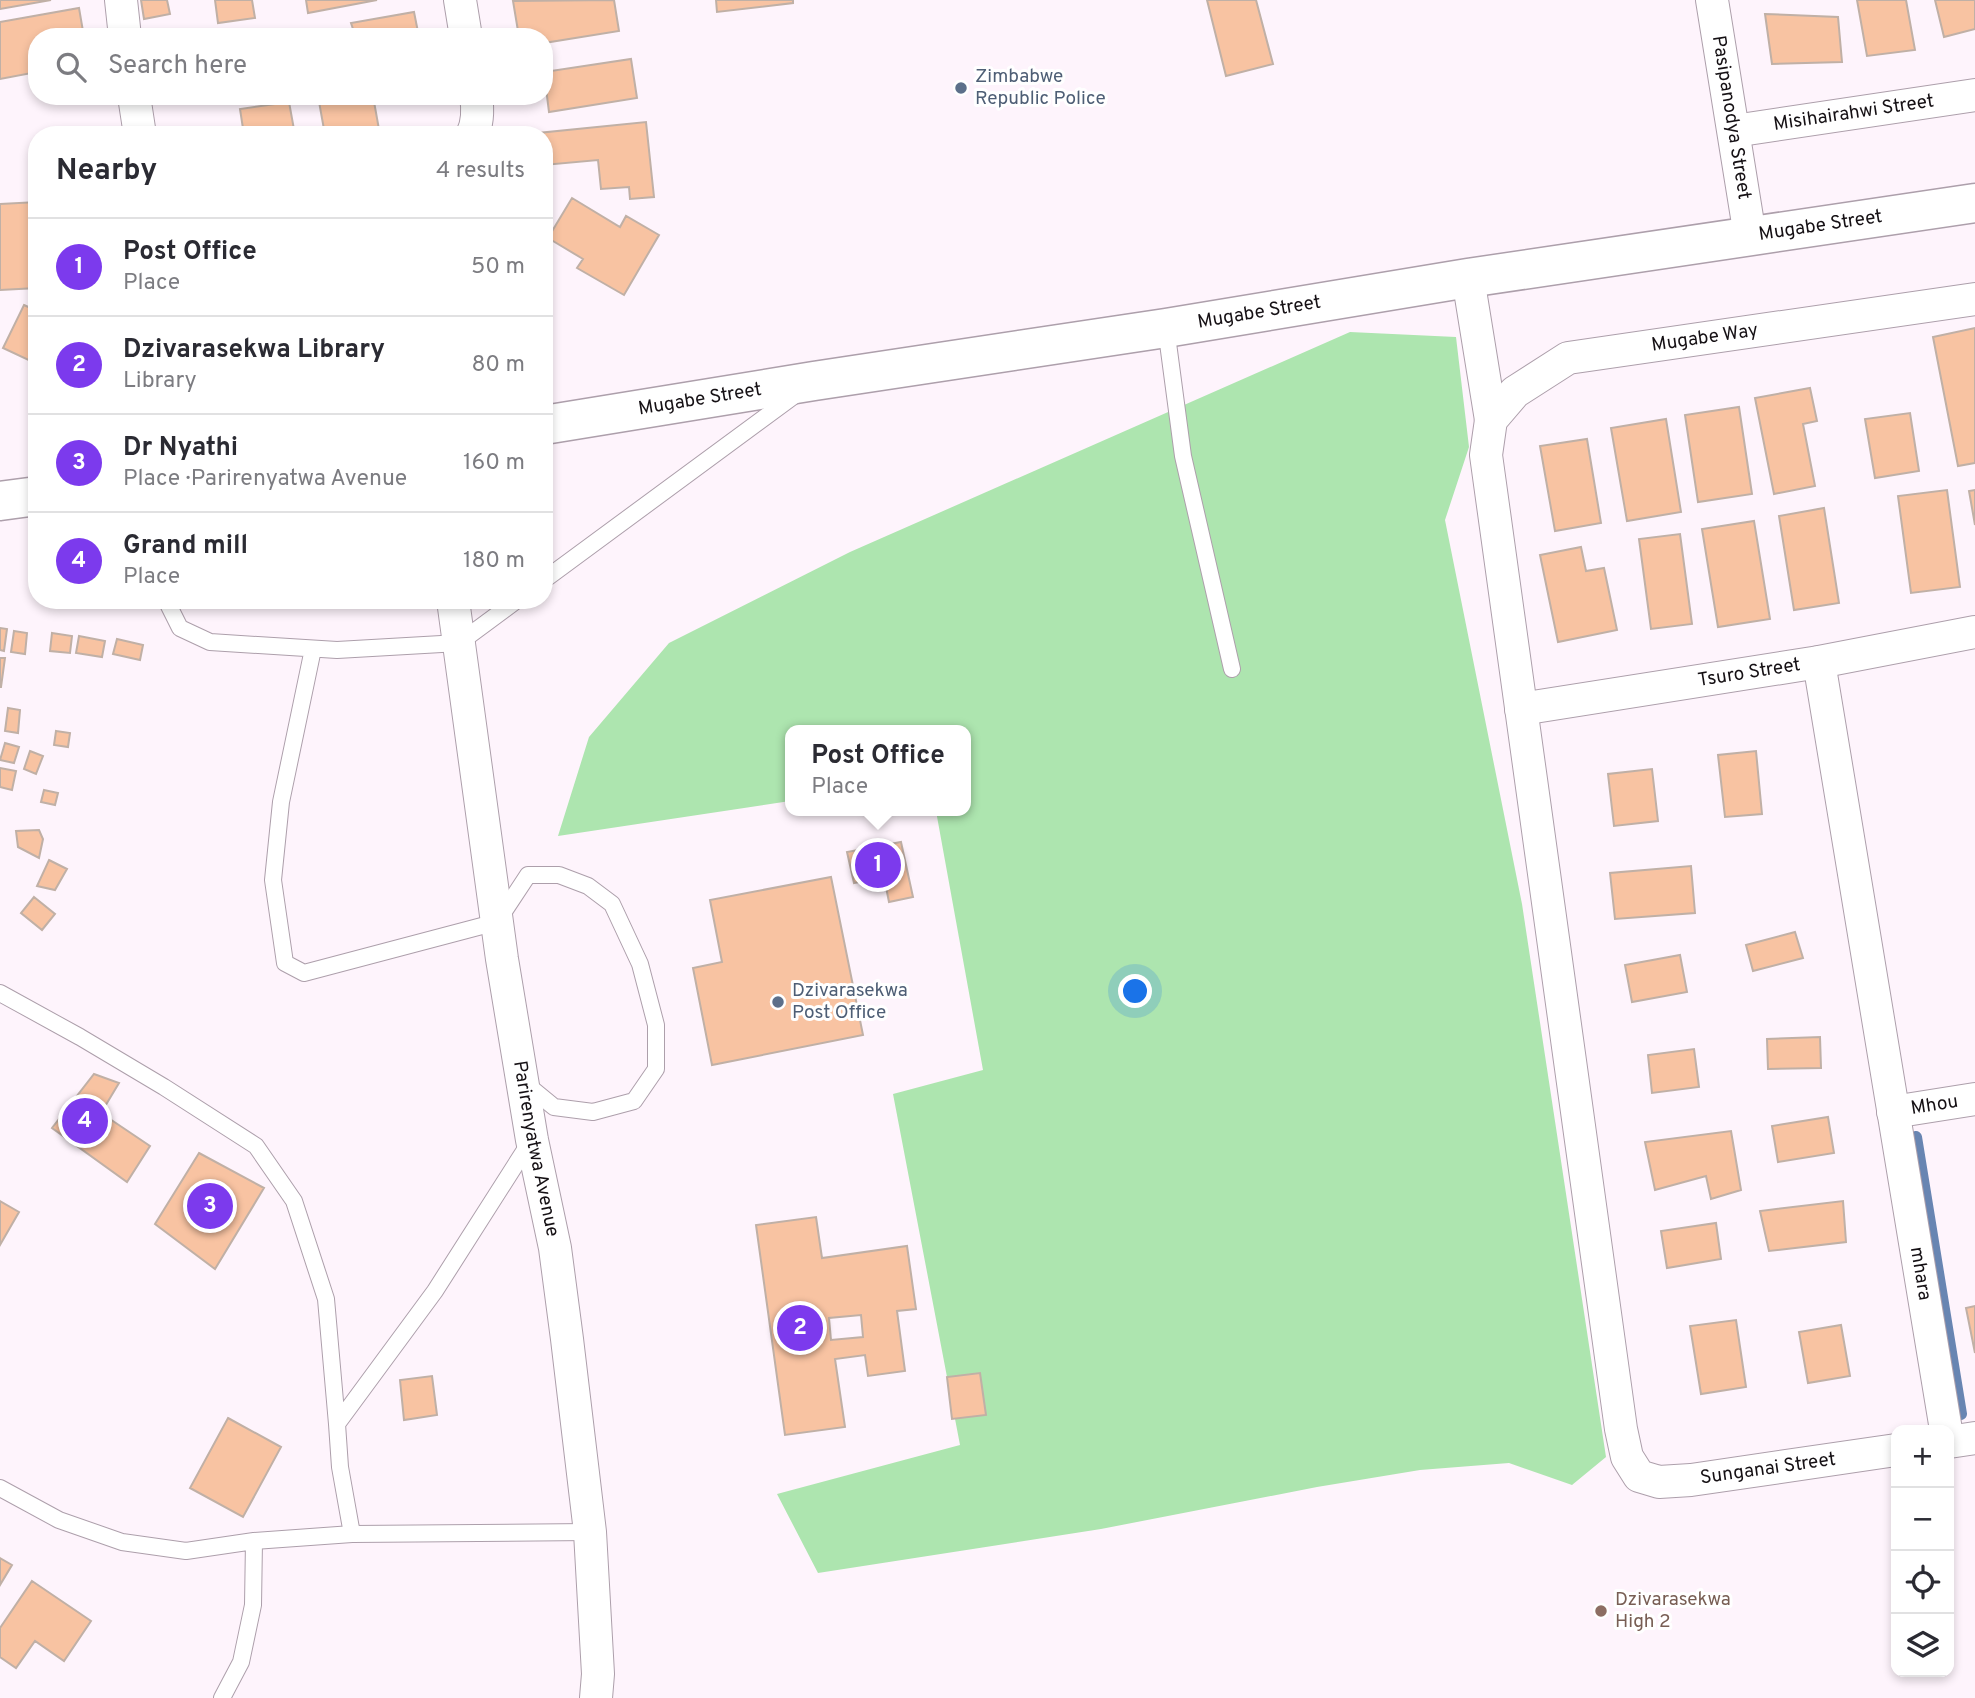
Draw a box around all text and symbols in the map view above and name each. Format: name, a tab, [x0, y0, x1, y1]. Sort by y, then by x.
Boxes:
search box	[28, 28, 553, 105]
street label: Pasipanodya Street	[1706, 34, 1756, 201]
icon: search	[52, 48, 90, 86]
text: Search here	[108, 50, 247, 83]
place label: Zimbabwe Republic Police	[975, 65, 1106, 111]
marker: Zimbabwe Republic Police	[953, 80, 969, 96]
street label: Misihairahwi Street	[1772, 89, 1936, 137]
text: Nearby	[56, 153, 157, 190]
text: 4 results	[436, 157, 525, 186]
street label: Mugabe Street	[1757, 205, 1884, 247]
text: Post Office	[123, 236, 257, 269]
text: 1	[74, 253, 84, 282]
text: 50 m	[471, 253, 525, 282]
text: Place	[123, 269, 180, 298]
street label: Mugabe Street	[1196, 291, 1323, 335]
street label: Mugabe Way	[1650, 319, 1760, 358]
text: Dzivarasekwa Library	[123, 334, 385, 367]
text: 2	[72, 351, 86, 380]
text: 80 m	[472, 351, 525, 380]
text: Library	[123, 367, 197, 396]
street label: Mugabe Street	[636, 378, 763, 421]
text: Dr Nyathi	[123, 432, 238, 465]
text: 3	[72, 449, 86, 478]
text: 160 m	[463, 449, 525, 478]
text: Place · Parirenyatwa Avenue	[123, 465, 407, 494]
text: Grand mill	[123, 530, 248, 563]
text: 4	[72, 547, 86, 576]
text: 180 m	[463, 547, 525, 576]
text: Place	[123, 563, 180, 592]
street label: Tsuro Street	[1696, 653, 1802, 693]
popup	[785, 725, 971, 816]
text: Post Office	[811, 740, 945, 773]
text: Place	[811, 773, 868, 802]
pin: 1	[855, 839, 901, 891]
your location	[1118, 974, 1152, 1008]
place label: Dzivarasekwa Post Office	[792, 979, 908, 1025]
marker: Dzivarasekwa Post Office	[770, 994, 786, 1010]
street label: Parirenyatwa Avenue	[507, 1059, 564, 1239]
street label: Mhou	[1909, 1090, 1960, 1121]
pin: 4	[62, 1095, 108, 1147]
pin: 3	[187, 1180, 233, 1232]
street label: mhara	[1904, 1245, 1936, 1302]
pin: 2	[777, 1302, 823, 1354]
map controls	[1891, 1425, 1954, 1677]
button: +	[1891, 1425, 1954, 1488]
street label: Sunganai Street	[1699, 1448, 1837, 1490]
button: −	[1891, 1488, 1954, 1551]
button: locate	[1891, 1551, 1954, 1614]
place label: Dzivarasekwa High 2	[1615, 1588, 1731, 1634]
marker: Dzivarasekwa High 2	[1593, 1603, 1609, 1619]
button: layers	[1891, 1614, 1954, 1677]

